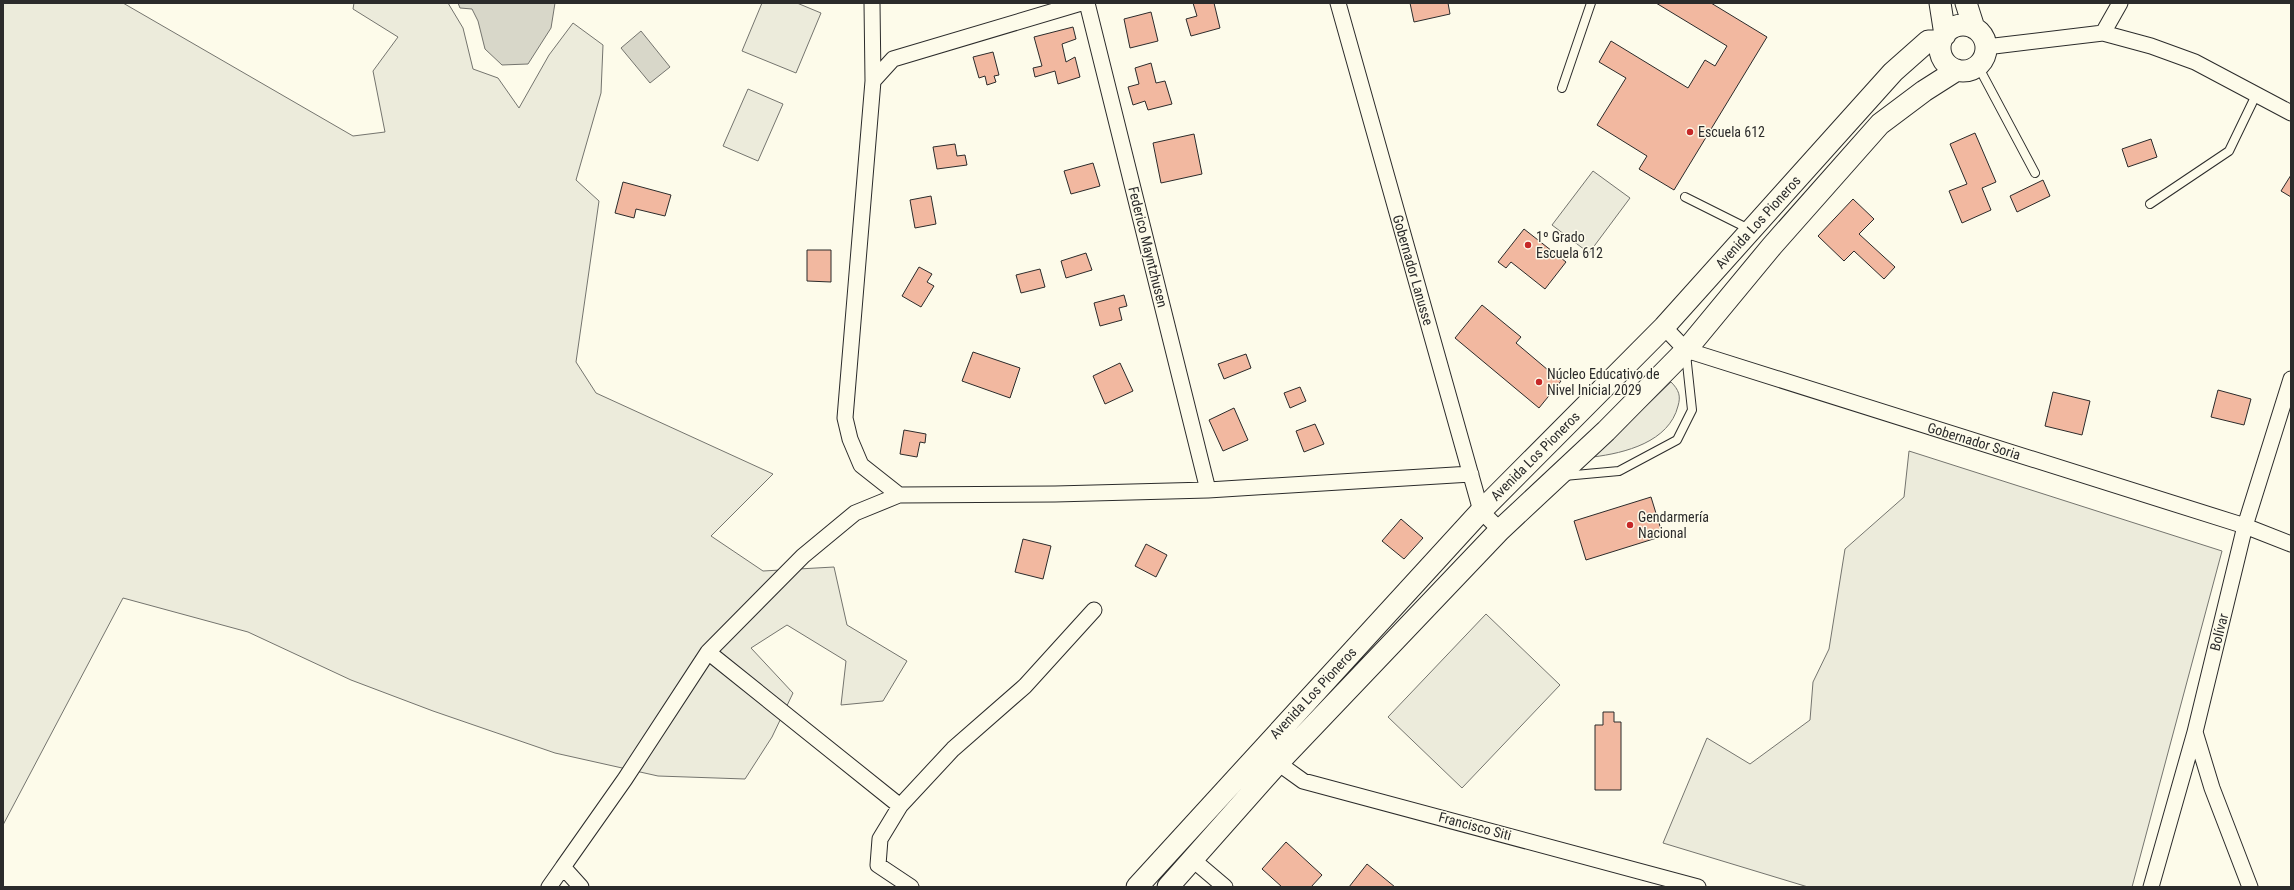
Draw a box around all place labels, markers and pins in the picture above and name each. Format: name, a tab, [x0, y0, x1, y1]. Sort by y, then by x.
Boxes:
place label: Escuela 612	[1698, 124, 1765, 140]
marker: Escuela 612	[1685, 127, 1695, 137]
place label: 1º Grado Escuela 612	[1536, 229, 1603, 261]
marker: 1º Grado Escuela 612	[1523, 240, 1533, 250]
place label: Núcleo Educativo de Nivel Inicial 2029	[1547, 366, 1660, 398]
marker: Núcleo Educativo de Nivel Inicial 2029	[1534, 377, 1544, 387]
place label: Gendarmería Nacional	[1638, 509, 1709, 541]
marker: Gendarmería Nacional	[1625, 520, 1635, 530]

